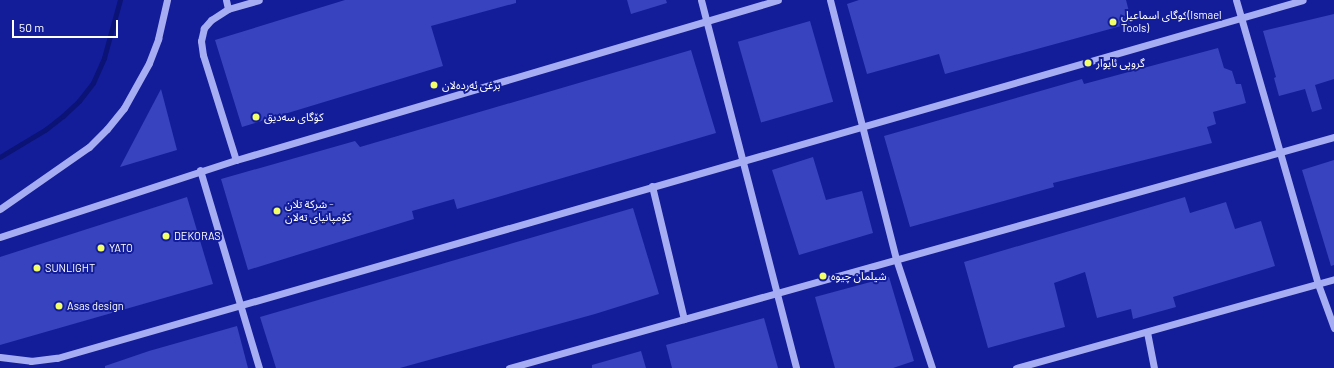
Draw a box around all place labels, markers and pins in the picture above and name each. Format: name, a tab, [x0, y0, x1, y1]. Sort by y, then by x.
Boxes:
place label: كوگای اسماعیل(Ismael Tools)	[1121, 9, 1222, 35]
marker: كوگای اسماعیل(Ismael Tools)	[1108, 17, 1118, 27]
place label: گروپى ئايوار	[1096, 56, 1145, 70]
marker: گروپى ئايوار	[1083, 58, 1093, 68]
place label: برغی ئەردەلان	[442, 78, 501, 92]
marker: برغی ئەردەلان	[429, 80, 439, 90]
place label: کۆگای سەدیق	[264, 110, 323, 124]
marker: کۆگای سەدیق	[251, 112, 261, 122]
place label: شركة تلان - کۆمپانیای تەلان	[285, 198, 351, 224]
marker: شركة تلان - کۆمپانیای تەلان	[272, 206, 282, 216]
place label: DEKORAS	[174, 229, 221, 243]
marker: DEKORAS	[161, 231, 171, 241]
place label: YATO	[109, 241, 133, 255]
marker: YATO	[96, 243, 106, 253]
place label: SUNLIGHT	[45, 261, 95, 275]
marker: SUNLIGHT	[32, 263, 42, 273]
place label: شيلمان چیوه	[831, 269, 887, 283]
marker: شيلمان چیوه	[818, 271, 828, 281]
place label: Asas design	[67, 299, 124, 313]
marker: Asas design	[54, 301, 64, 311]

